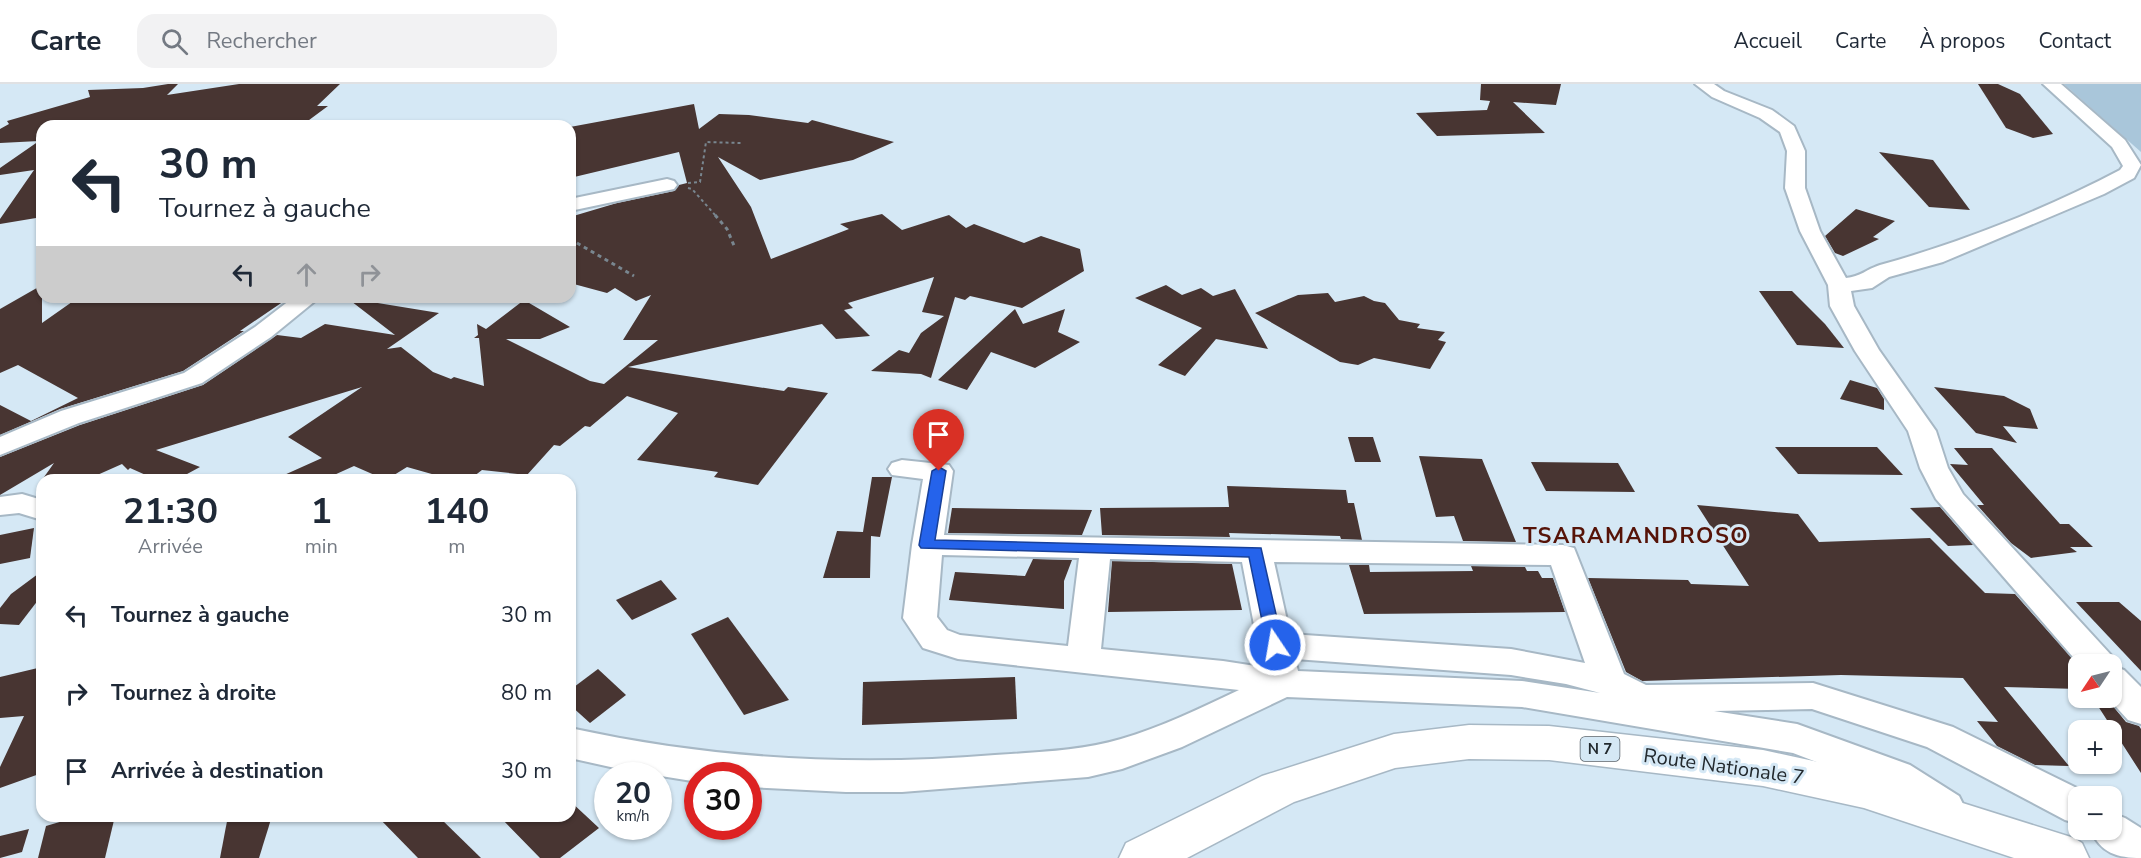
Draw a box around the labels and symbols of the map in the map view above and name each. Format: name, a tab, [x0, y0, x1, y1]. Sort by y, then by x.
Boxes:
pin	[913, 409, 964, 471]
district label: TSARAMANDROSO	[1523, 521, 1749, 551]
position arrow	[1243, 613, 1307, 677]
north arrow	[2068, 654, 2122, 708]
road number: N 7	[1580, 737, 1620, 761]
street label: Route Nationale 7	[1642, 742, 1806, 791]
speed limit sign: 30	[684, 762, 762, 840]

